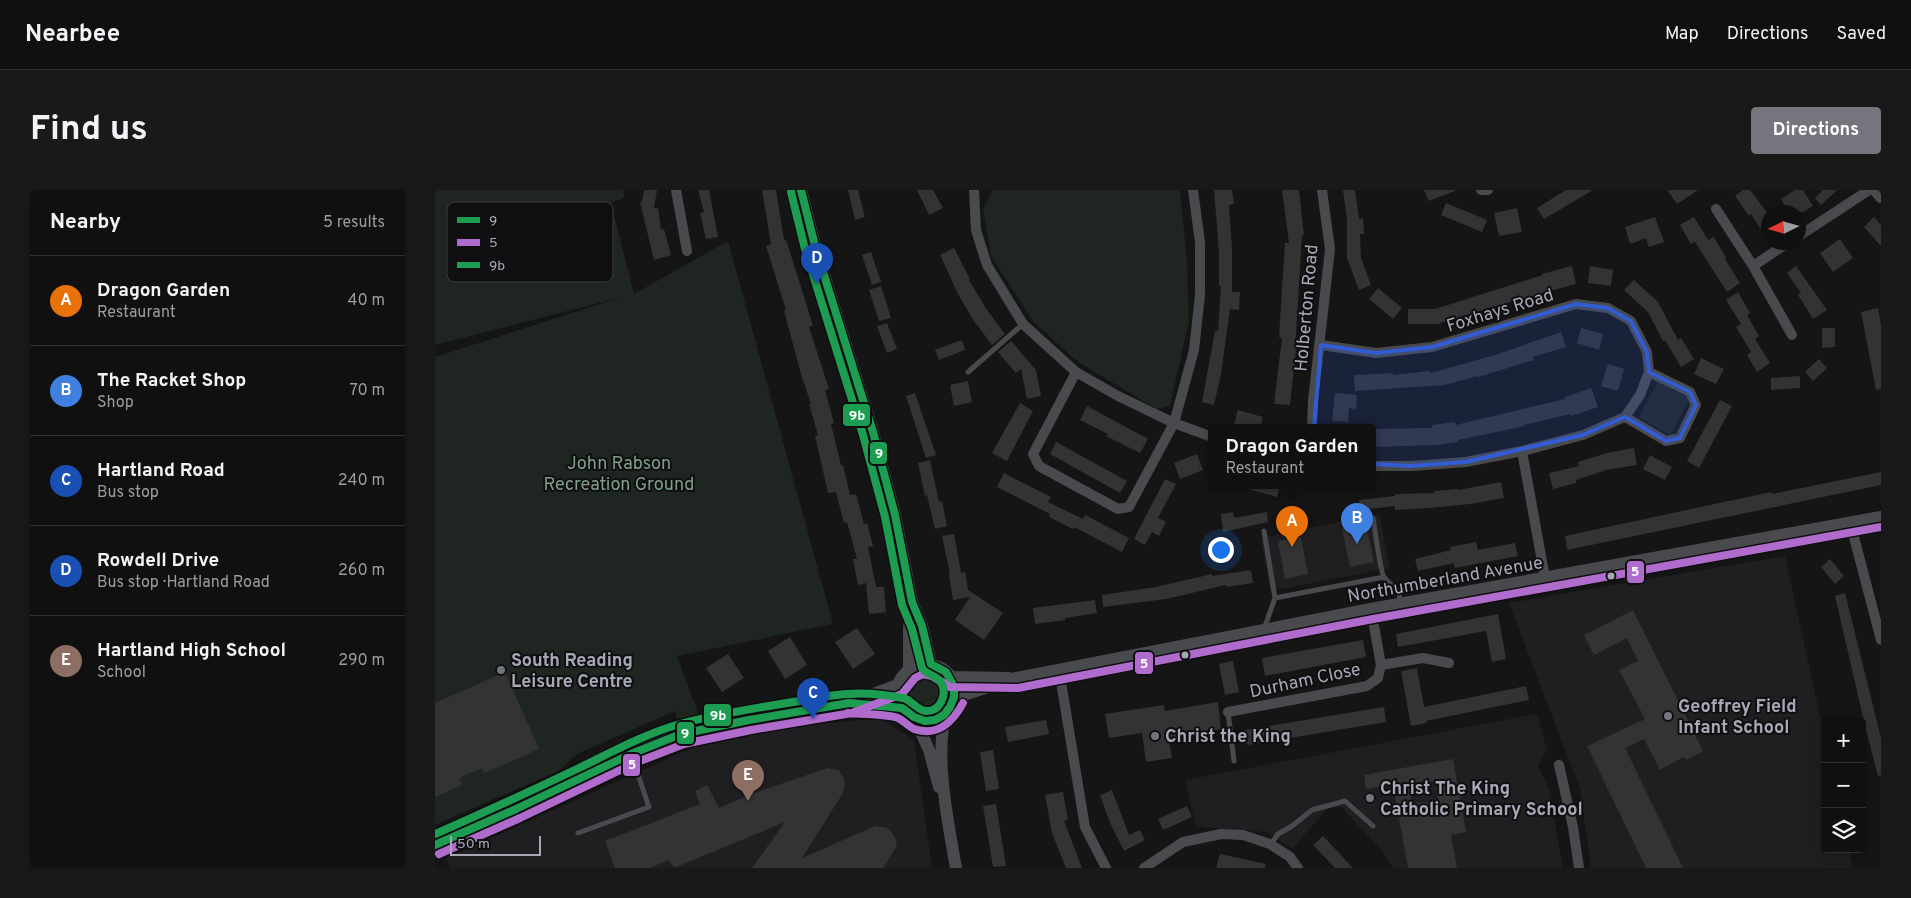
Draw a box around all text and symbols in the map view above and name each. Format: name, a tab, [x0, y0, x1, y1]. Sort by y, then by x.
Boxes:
text: Nearbee	[25, 20, 120, 50]
text: Map	[1665, 23, 1699, 46]
text: Directions	[1727, 23, 1809, 46]
text: Saved	[1837, 23, 1886, 46]
button: Directions	[1751, 107, 1881, 154]
text: Find us	[30, 108, 148, 152]
legend	[447, 202, 613, 282]
north arrow	[1761, 205, 1806, 250]
text: Nearby	[50, 209, 121, 236]
text: 5 results	[323, 213, 385, 233]
text: 9	[489, 213, 497, 230]
text: 5	[489, 235, 498, 252]
pin: D	[801, 243, 833, 284]
street label: Holberton Road	[1290, 244, 1325, 373]
text: 9b	[489, 258, 505, 275]
text: Dragon Garden	[97, 279, 230, 303]
street label: Foxhays Road	[1444, 284, 1557, 339]
text: A	[60, 291, 72, 311]
text: 40 m	[347, 291, 385, 311]
text: Restaurant	[97, 303, 176, 323]
text: The Racket Shop	[97, 369, 246, 393]
text: B	[60, 381, 72, 401]
text: 70 m	[350, 381, 385, 401]
text: Shop	[97, 393, 134, 413]
line badge: 9b	[842, 403, 871, 427]
text: 9b	[849, 408, 865, 425]
popup	[1208, 424, 1376, 489]
text: Dragon Garden	[1225, 435, 1359, 459]
line badge: 9	[869, 441, 888, 465]
text: 9	[875, 446, 883, 463]
park label: John Rabson Recreation Ground	[543, 453, 695, 497]
text: Hartland Road	[97, 459, 225, 483]
text: Restaurant	[1225, 459, 1304, 479]
text: C	[61, 471, 71, 491]
text: 240 m	[338, 471, 385, 491]
text: Bus stop	[97, 483, 159, 503]
pin: B	[1341, 503, 1373, 544]
pin: A	[1276, 506, 1308, 547]
your location	[1208, 537, 1234, 563]
text: Rowdell Drive	[97, 549, 219, 573]
street label: Northumberland Avenue	[1346, 552, 1545, 609]
line badge: 5	[1626, 560, 1645, 584]
text: D	[60, 561, 72, 581]
text: 260 m	[338, 561, 385, 581]
text: 5	[1631, 564, 1639, 581]
unlabelled marker	[1606, 571, 1616, 581]
text: Bus stop · Hartland Road	[97, 573, 270, 593]
text: Hartland High School	[97, 639, 286, 663]
place label: South Reading Leisure Centre	[511, 650, 633, 694]
unlabelled marker	[1180, 650, 1190, 660]
text: E	[61, 651, 71, 671]
text: 290 m	[338, 651, 385, 671]
line badge: 5	[1134, 651, 1154, 675]
text: 5	[1140, 656, 1148, 673]
street label: Durham Close	[1248, 658, 1363, 704]
text: School	[97, 663, 146, 683]
marker: South Reading Leisure Centre	[495, 664, 507, 676]
pin: C	[797, 678, 829, 719]
place label: Geoffrey Field Infant School	[1678, 696, 1797, 740]
line badge: 9b	[703, 703, 732, 727]
text: 9b	[710, 708, 726, 725]
marker: Geoffrey Field Infant School	[1662, 710, 1674, 722]
map controls	[1821, 718, 1866, 853]
button: +	[1821, 718, 1866, 763]
line badge: 9	[676, 721, 695, 745]
text: 9	[681, 726, 689, 743]
place label: Christ the King	[1165, 726, 1291, 749]
marker: Christ the King	[1149, 730, 1161, 742]
line badge: 5	[622, 753, 641, 777]
text: 5	[628, 757, 636, 774]
pin: E	[732, 760, 764, 801]
button: −	[1821, 763, 1866, 808]
place label: Christ The King Catholic Primary School	[1380, 778, 1583, 822]
marker: Christ The King Catholic Primary School	[1364, 792, 1376, 804]
button: layers	[1821, 808, 1866, 853]
scale bar	[450, 833, 541, 856]
text: 50 m	[457, 836, 490, 853]

